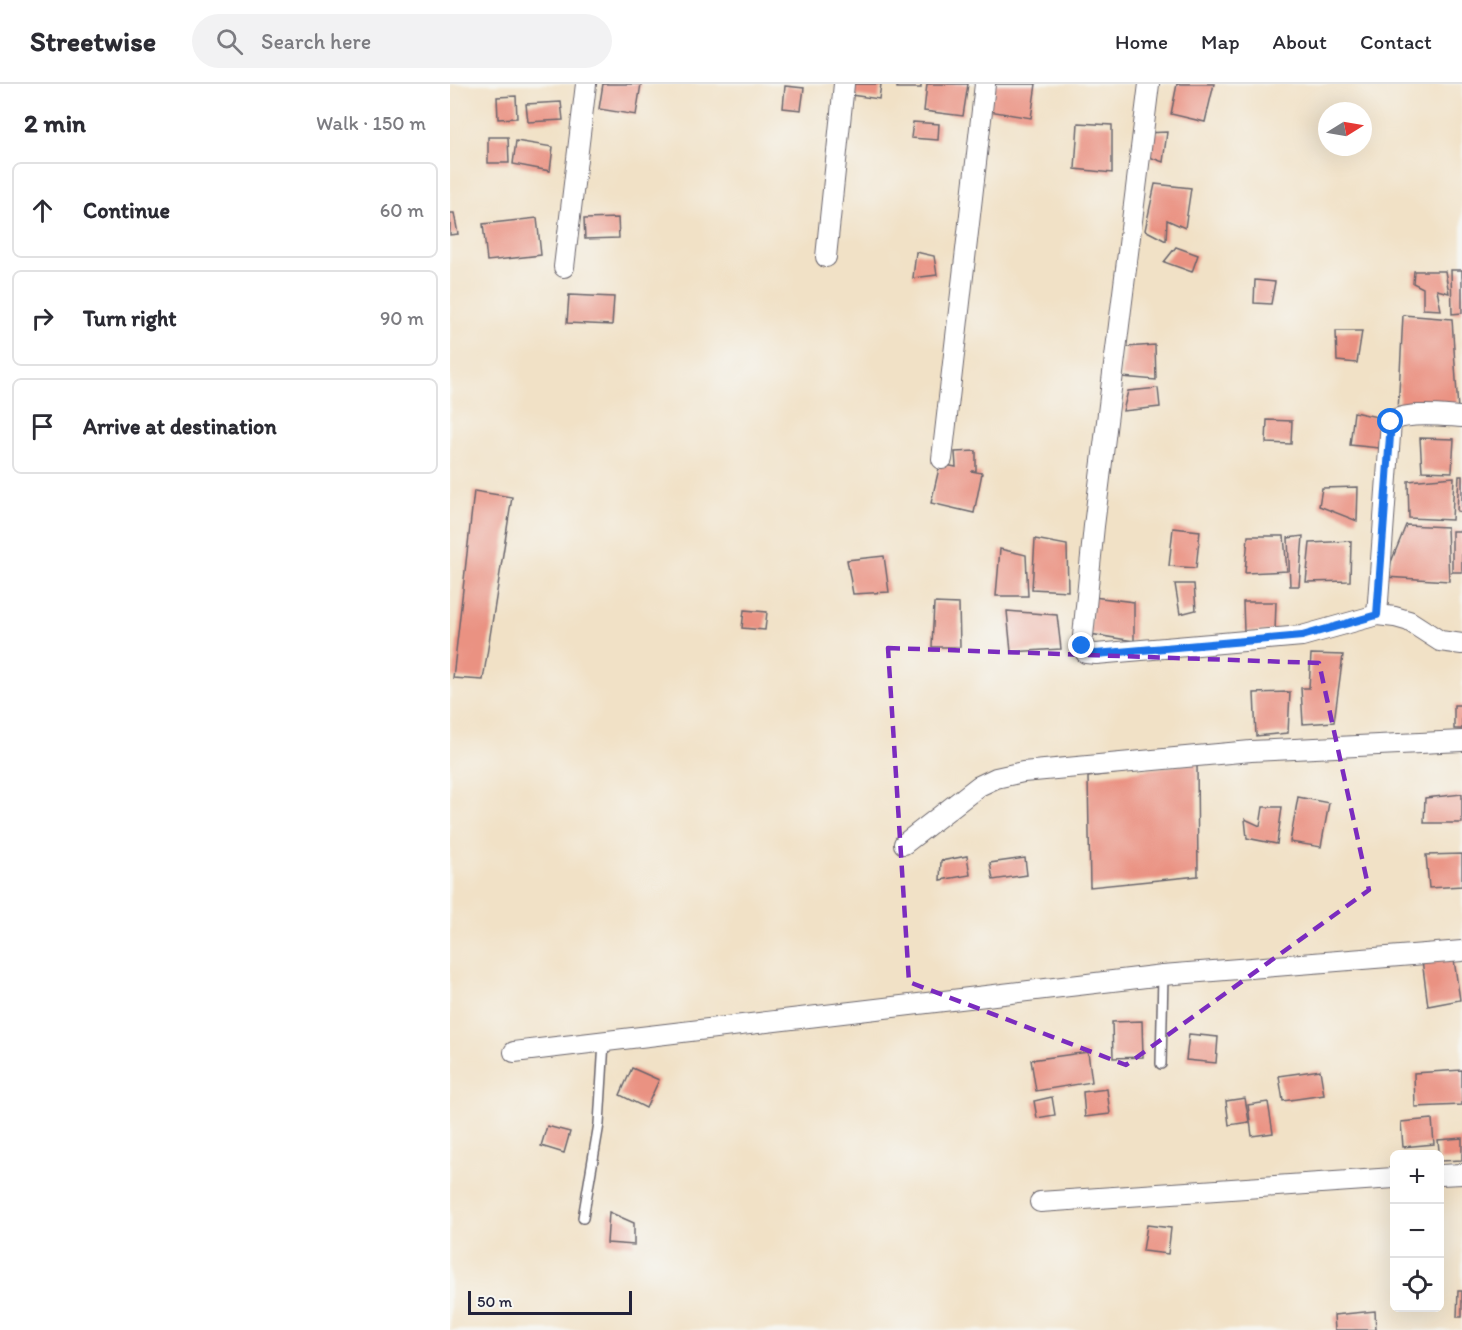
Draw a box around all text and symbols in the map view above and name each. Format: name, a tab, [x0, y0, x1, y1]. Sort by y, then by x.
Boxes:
search box	[192, 14, 612, 68]
text: Streetwise	[30, 24, 156, 58]
icon: search	[213, 25, 246, 58]
text: Search here	[261, 28, 371, 55]
text: Home	[1115, 29, 1168, 54]
text: Map	[1201, 29, 1240, 54]
text: About	[1273, 29, 1327, 54]
text: Contact	[1360, 29, 1432, 54]
north arrow	[1318, 102, 1372, 156]
text: 2 min	[24, 107, 86, 139]
text: Walk · 150 m	[316, 111, 426, 135]
icon: ahead	[26, 194, 59, 227]
text: Continue	[83, 197, 170, 224]
text: 60 m	[380, 198, 424, 222]
icon: right	[26, 302, 59, 335]
text: Turn right	[83, 305, 177, 332]
text: 90 m	[380, 306, 424, 330]
route start	[1377, 408, 1403, 434]
icon: arrive	[26, 410, 59, 443]
text: Arrive at destination	[83, 413, 277, 440]
route end	[1068, 632, 1094, 658]
map controls	[1390, 1150, 1444, 1312]
button: +	[1390, 1150, 1444, 1204]
button: −	[1390, 1204, 1444, 1258]
button: locate	[1390, 1258, 1444, 1312]
scale bar	[468, 1288, 632, 1316]
text: 50 m	[477, 1292, 512, 1311]

